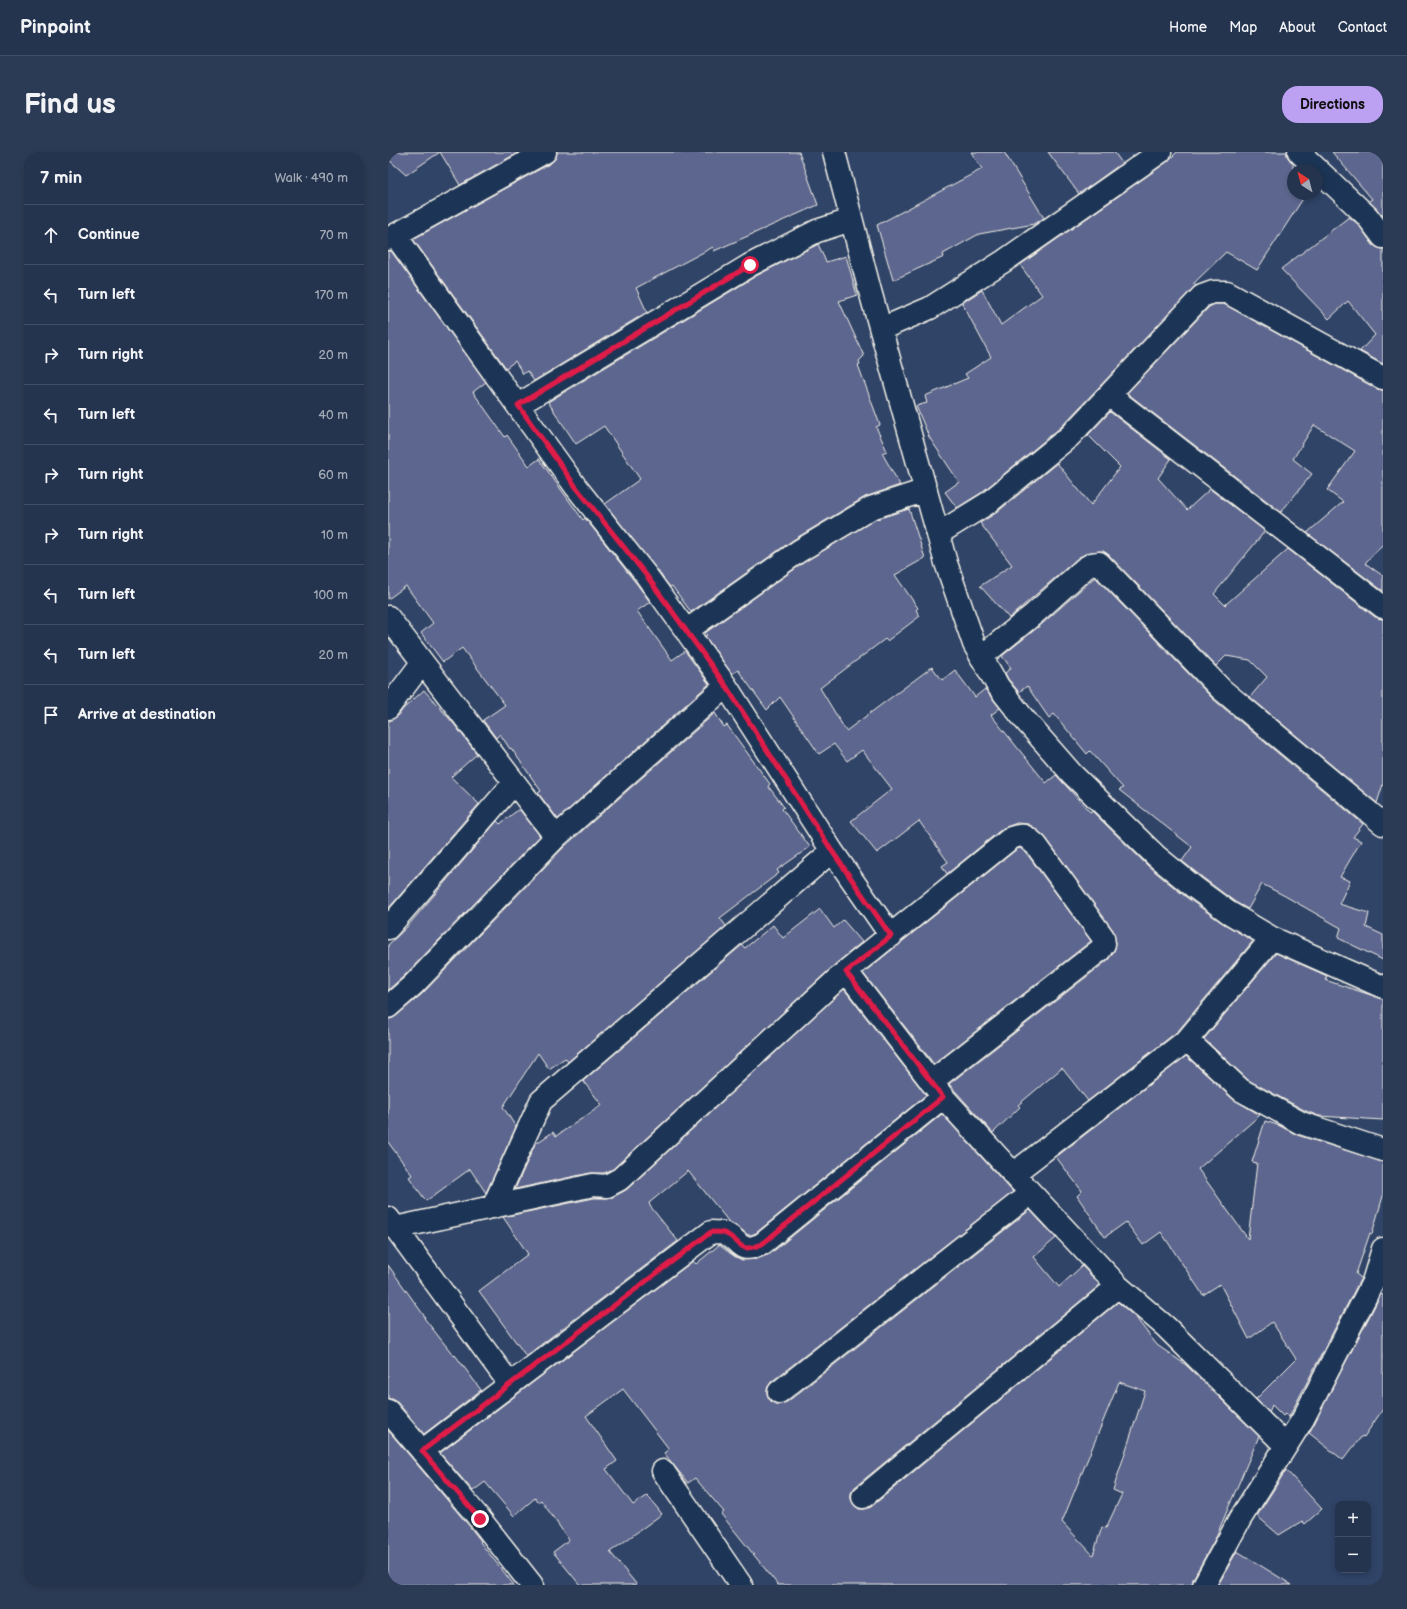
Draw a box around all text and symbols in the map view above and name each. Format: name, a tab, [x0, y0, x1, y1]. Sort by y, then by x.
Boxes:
text: Pinpoint	[20, 16, 91, 39]
text: Home	[1169, 19, 1207, 36]
text: Map	[1229, 19, 1257, 36]
text: About	[1279, 19, 1316, 36]
text: Contact	[1338, 19, 1387, 36]
button: Directions	[1282, 86, 1383, 123]
text: Find us	[24, 88, 116, 121]
north arrow	[1287, 164, 1323, 200]
text: 7 min	[40, 168, 82, 188]
text: Walk · 490 m	[274, 170, 348, 186]
icon: ahead	[40, 224, 62, 246]
text: Continue	[78, 225, 140, 244]
text: 70 m	[320, 227, 348, 243]
route start	[741, 256, 759, 274]
icon: left	[40, 284, 62, 306]
text: Turn left	[78, 285, 135, 304]
text: 170 m	[315, 287, 348, 303]
icon: right	[40, 344, 62, 366]
text: Turn right	[78, 345, 143, 364]
text: 20 m	[318, 347, 348, 363]
icon: left	[40, 404, 62, 426]
text: Turn left	[78, 405, 135, 424]
text: 40 m	[318, 407, 348, 423]
icon: right	[40, 464, 62, 486]
text: Turn right	[78, 465, 143, 484]
text: 60 m	[318, 467, 348, 483]
icon: right	[40, 524, 62, 546]
text: Turn right	[78, 525, 143, 544]
text: 10 m	[321, 527, 348, 543]
icon: left	[40, 584, 62, 606]
text: Turn left	[78, 585, 135, 604]
text: 100 m	[313, 587, 348, 603]
icon: left	[40, 644, 62, 666]
text: Turn left	[78, 645, 135, 664]
text: 20 m	[318, 647, 348, 663]
icon: arrive	[40, 704, 62, 726]
text: Arrive at destination	[78, 705, 216, 724]
map controls	[1335, 1501, 1371, 1573]
button: +	[1335, 1501, 1371, 1537]
route end	[471, 1510, 489, 1528]
button: −	[1335, 1537, 1371, 1573]

